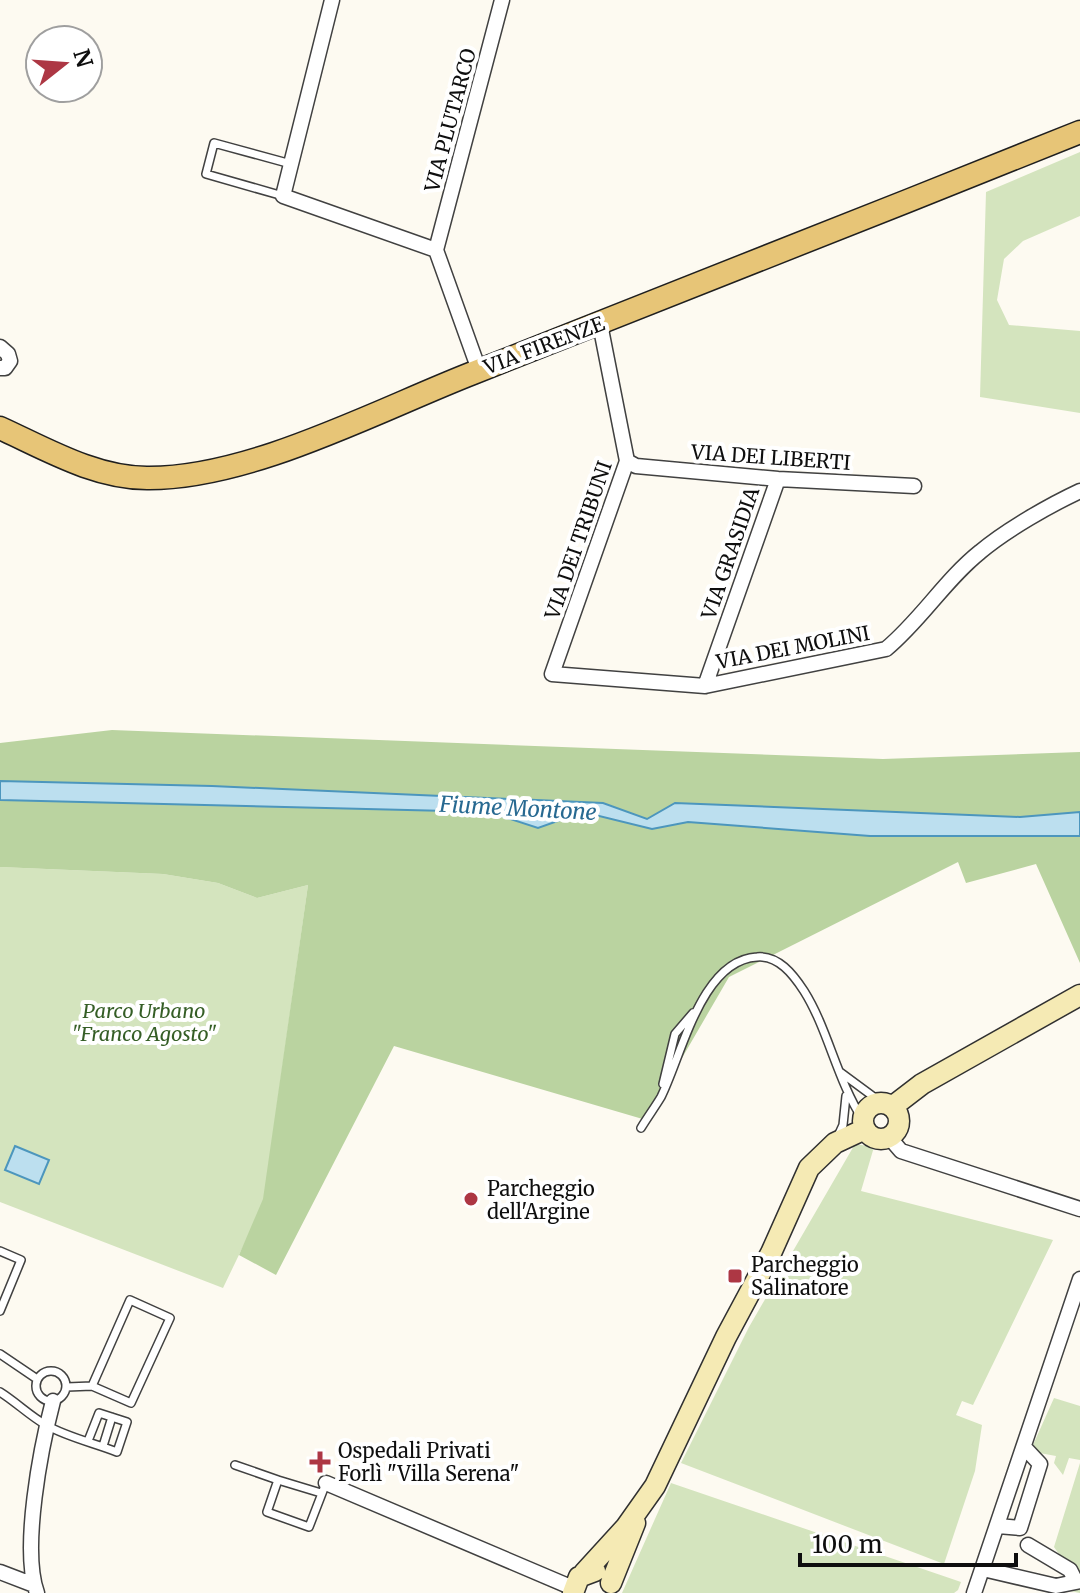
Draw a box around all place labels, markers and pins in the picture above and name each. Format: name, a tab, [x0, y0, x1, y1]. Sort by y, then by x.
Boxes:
place label: Parcheggio dell'Argine	[487, 1176, 595, 1224]
marker: Parcheggio dell'Argine	[462, 1190, 480, 1208]
place label: Parcheggio Salinatore	[751, 1252, 859, 1300]
marker: Parcheggio Salinatore	[726, 1267, 744, 1285]
place label: Ospedali Privati Forlì "Villa Serena"	[338, 1438, 519, 1486]
marker: Ospedali Privati Forlì "Villa Serena"	[309, 1451, 331, 1473]

